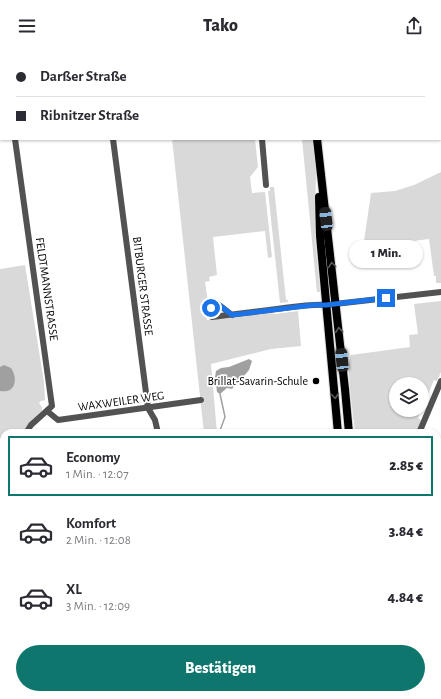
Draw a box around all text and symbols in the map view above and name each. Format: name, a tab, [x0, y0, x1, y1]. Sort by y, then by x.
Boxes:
icon: menu	[16, 15, 38, 37]
icon: share	[403, 15, 425, 37]
text: Tako	[203, 17, 238, 35]
text: Darßer Straße	[40, 69, 127, 84]
text: Ribnitzer Straße	[40, 108, 139, 123]
car	[319, 206, 333, 232]
street label: BITBURGER STRASSE	[131, 236, 155, 336]
street label: FELDTMANNSTRASSE	[34, 237, 60, 342]
callout: 1 Min.	[349, 240, 423, 268]
text: 1 Min.	[371, 247, 401, 260]
one-way arrow	[327, 262, 336, 268]
route end	[377, 289, 395, 307]
route start	[202, 299, 220, 317]
one-way arrow	[334, 327, 343, 333]
car	[335, 347, 349, 373]
place label: Brillat-Savarin-Schule	[207, 375, 308, 387]
marker: Brillat-Savarin-Schule	[311, 376, 321, 386]
map controls	[389, 377, 429, 417]
button: layers	[389, 377, 429, 417]
street label: WAXWEILER WEG	[77, 389, 165, 413]
one-way arrow	[330, 393, 339, 399]
icon: car	[18, 448, 54, 484]
text: Economy	[66, 450, 120, 465]
text: 2.85 €	[389, 458, 423, 473]
text: 1 Min. · 12:07	[66, 468, 129, 481]
icon: car	[18, 514, 54, 550]
text: Komfort	[66, 516, 116, 531]
text: 3.84 €	[389, 524, 423, 539]
text: 2 Min. · 12:08	[66, 534, 131, 547]
icon: car	[18, 580, 54, 616]
text: XL	[66, 582, 82, 597]
text: 4.84 €	[388, 590, 423, 605]
text: 3 Min. · 12:09	[66, 600, 130, 613]
button: Bestätigen	[16, 645, 425, 691]

